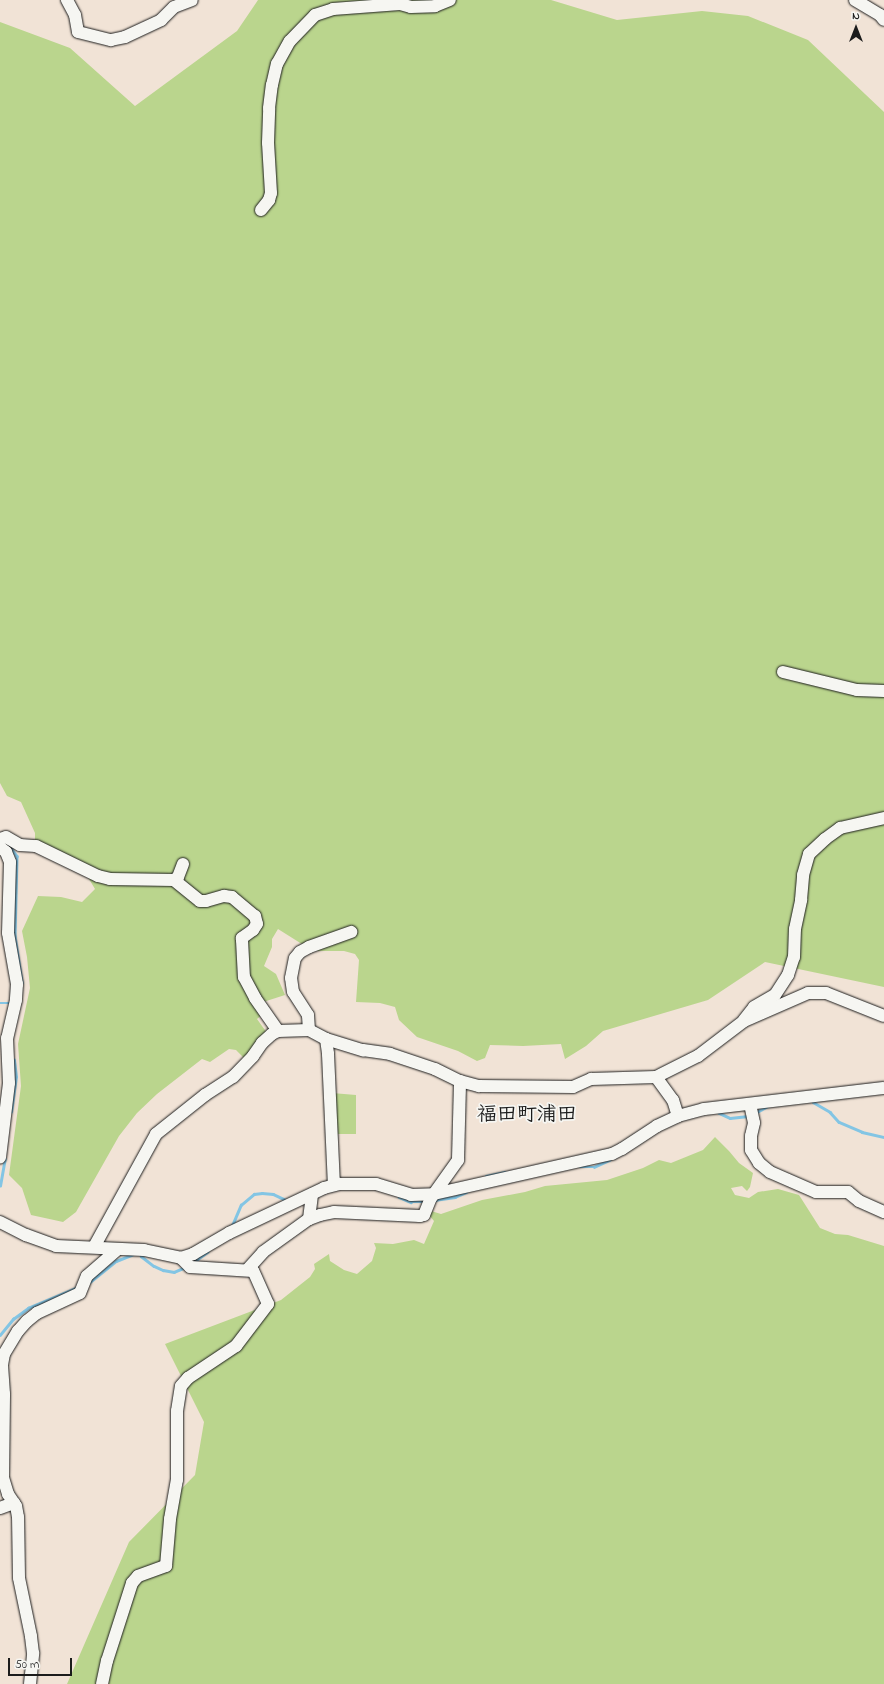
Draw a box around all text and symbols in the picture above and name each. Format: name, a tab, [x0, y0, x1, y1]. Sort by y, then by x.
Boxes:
north arrow	[836, 8, 876, 48]
text: N	[852, 8, 860, 24]
district label: 福田町浦田	[477, 1103, 577, 1127]
scale bar	[10, 1650, 74, 1676]
text: 50 m	[15, 1656, 39, 1674]

